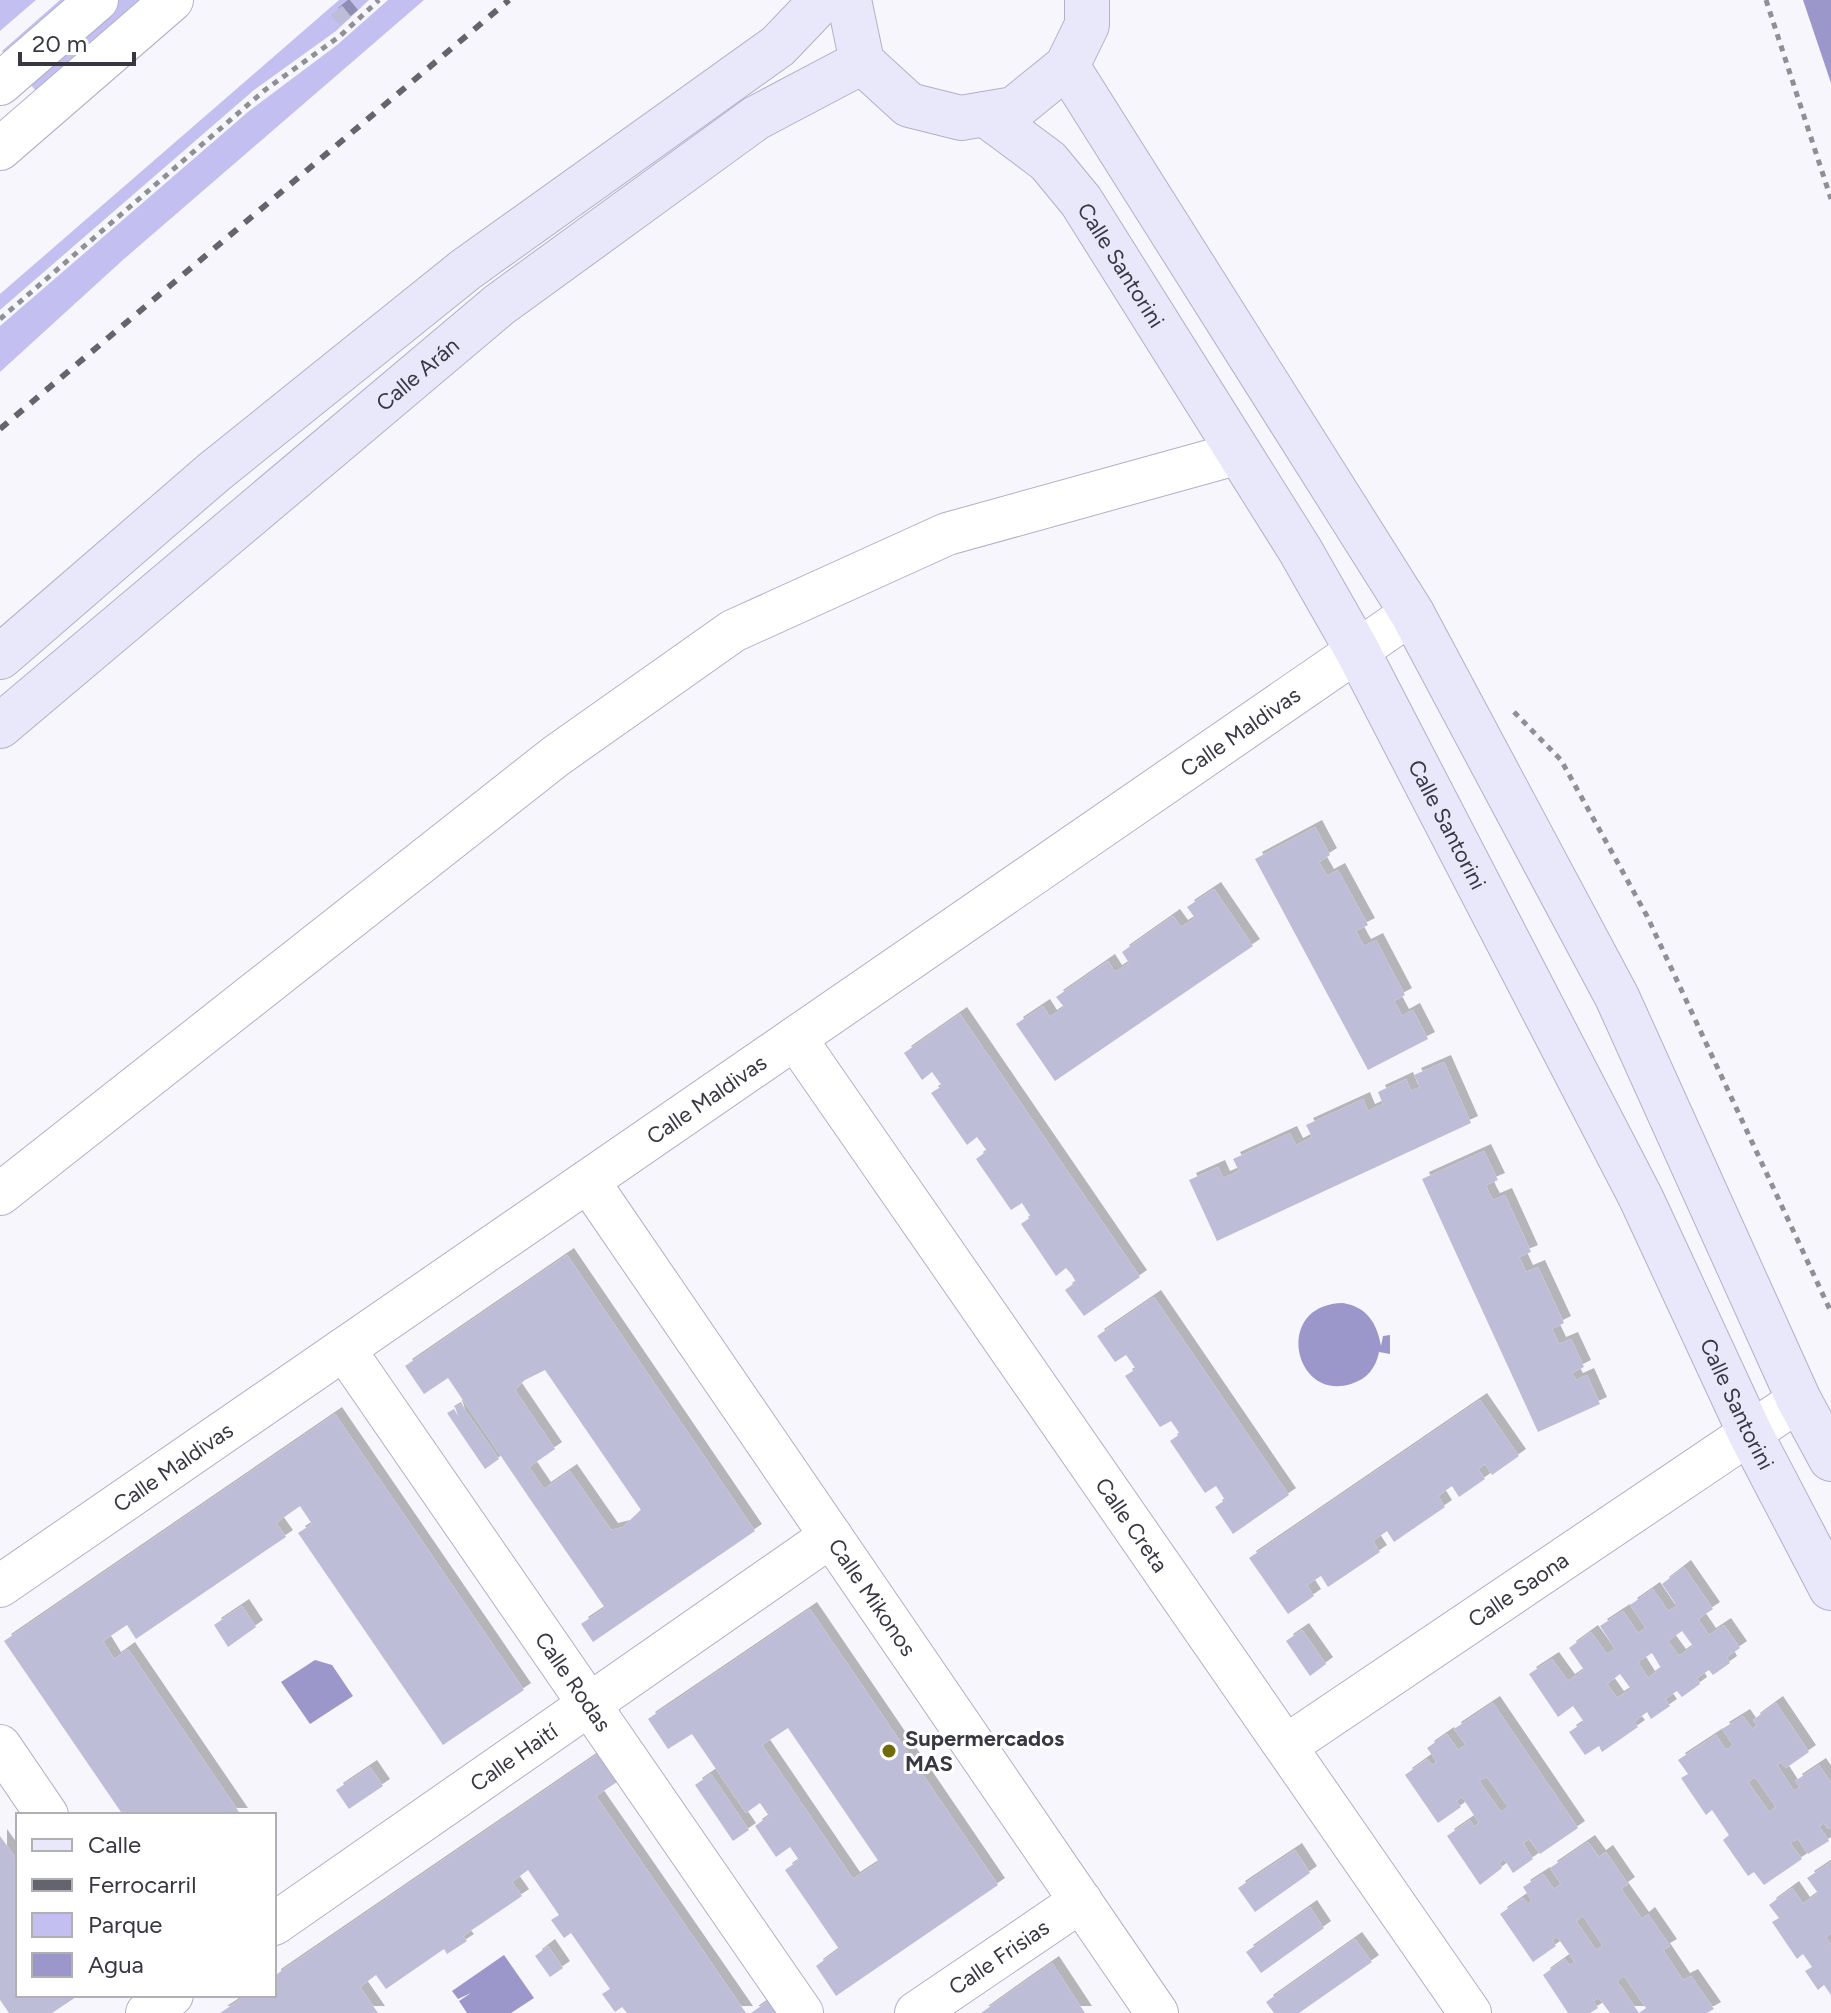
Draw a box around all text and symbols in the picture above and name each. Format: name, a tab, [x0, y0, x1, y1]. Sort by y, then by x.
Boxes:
scale bar	[20, 16, 134, 66]
text: 20 m	[32, 29, 87, 58]
street label: Calle Santorini	[1072, 198, 1170, 332]
street label: Calle Arán	[370, 331, 464, 417]
street label: Calle Maldivas	[1175, 681, 1305, 782]
street label: Calle Santorini	[1403, 755, 1492, 894]
street label: Calle Maldivas	[641, 1048, 772, 1150]
street label: Calle Santorini	[1694, 1334, 1780, 1474]
street label: Calle Maldivas	[108, 1416, 238, 1518]
street label: Calle Creta	[1090, 1472, 1174, 1577]
street label: Calle Mikonos	[823, 1533, 922, 1661]
street label: Calle Saona	[1463, 1546, 1573, 1633]
street label: Calle Rodas	[530, 1626, 617, 1737]
street label: Calle Haití	[465, 1717, 563, 1797]
place label: Supermercados MAS	[905, 1725, 1064, 1777]
marker: Supermercados MAS	[880, 1742, 898, 1760]
legend	[16, 1813, 276, 1997]
text: Calle	[88, 1830, 141, 1859]
text: Ferrocarril	[88, 1870, 196, 1899]
text: Parque	[88, 1910, 162, 1939]
street label: Calle Frisias	[943, 1913, 1054, 2000]
text: Agua	[88, 1950, 144, 1979]

